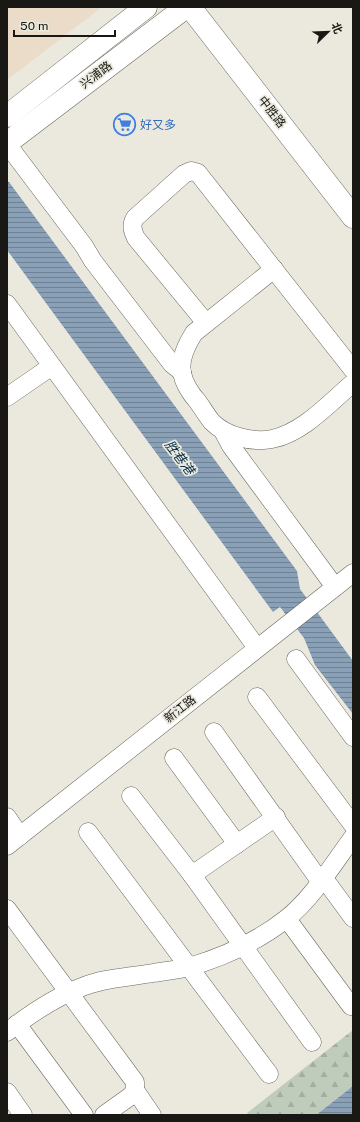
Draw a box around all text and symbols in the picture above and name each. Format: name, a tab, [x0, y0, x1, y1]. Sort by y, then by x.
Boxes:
scale bar	[14, 12, 115, 38]
north arrow	[308, 12, 348, 52]
text: 50 m	[20, 19, 48, 33]
text: 北	[330, 21, 345, 35]
street label: 兴浦路	[77, 59, 115, 91]
street label: 中胜路	[255, 94, 289, 130]
supermarket icon: 好又多	[111, 112, 137, 138]
place label: 好又多	[140, 118, 176, 132]
water label: 胜巷港	[162, 437, 199, 479]
street label: 新江路	[162, 692, 198, 726]

